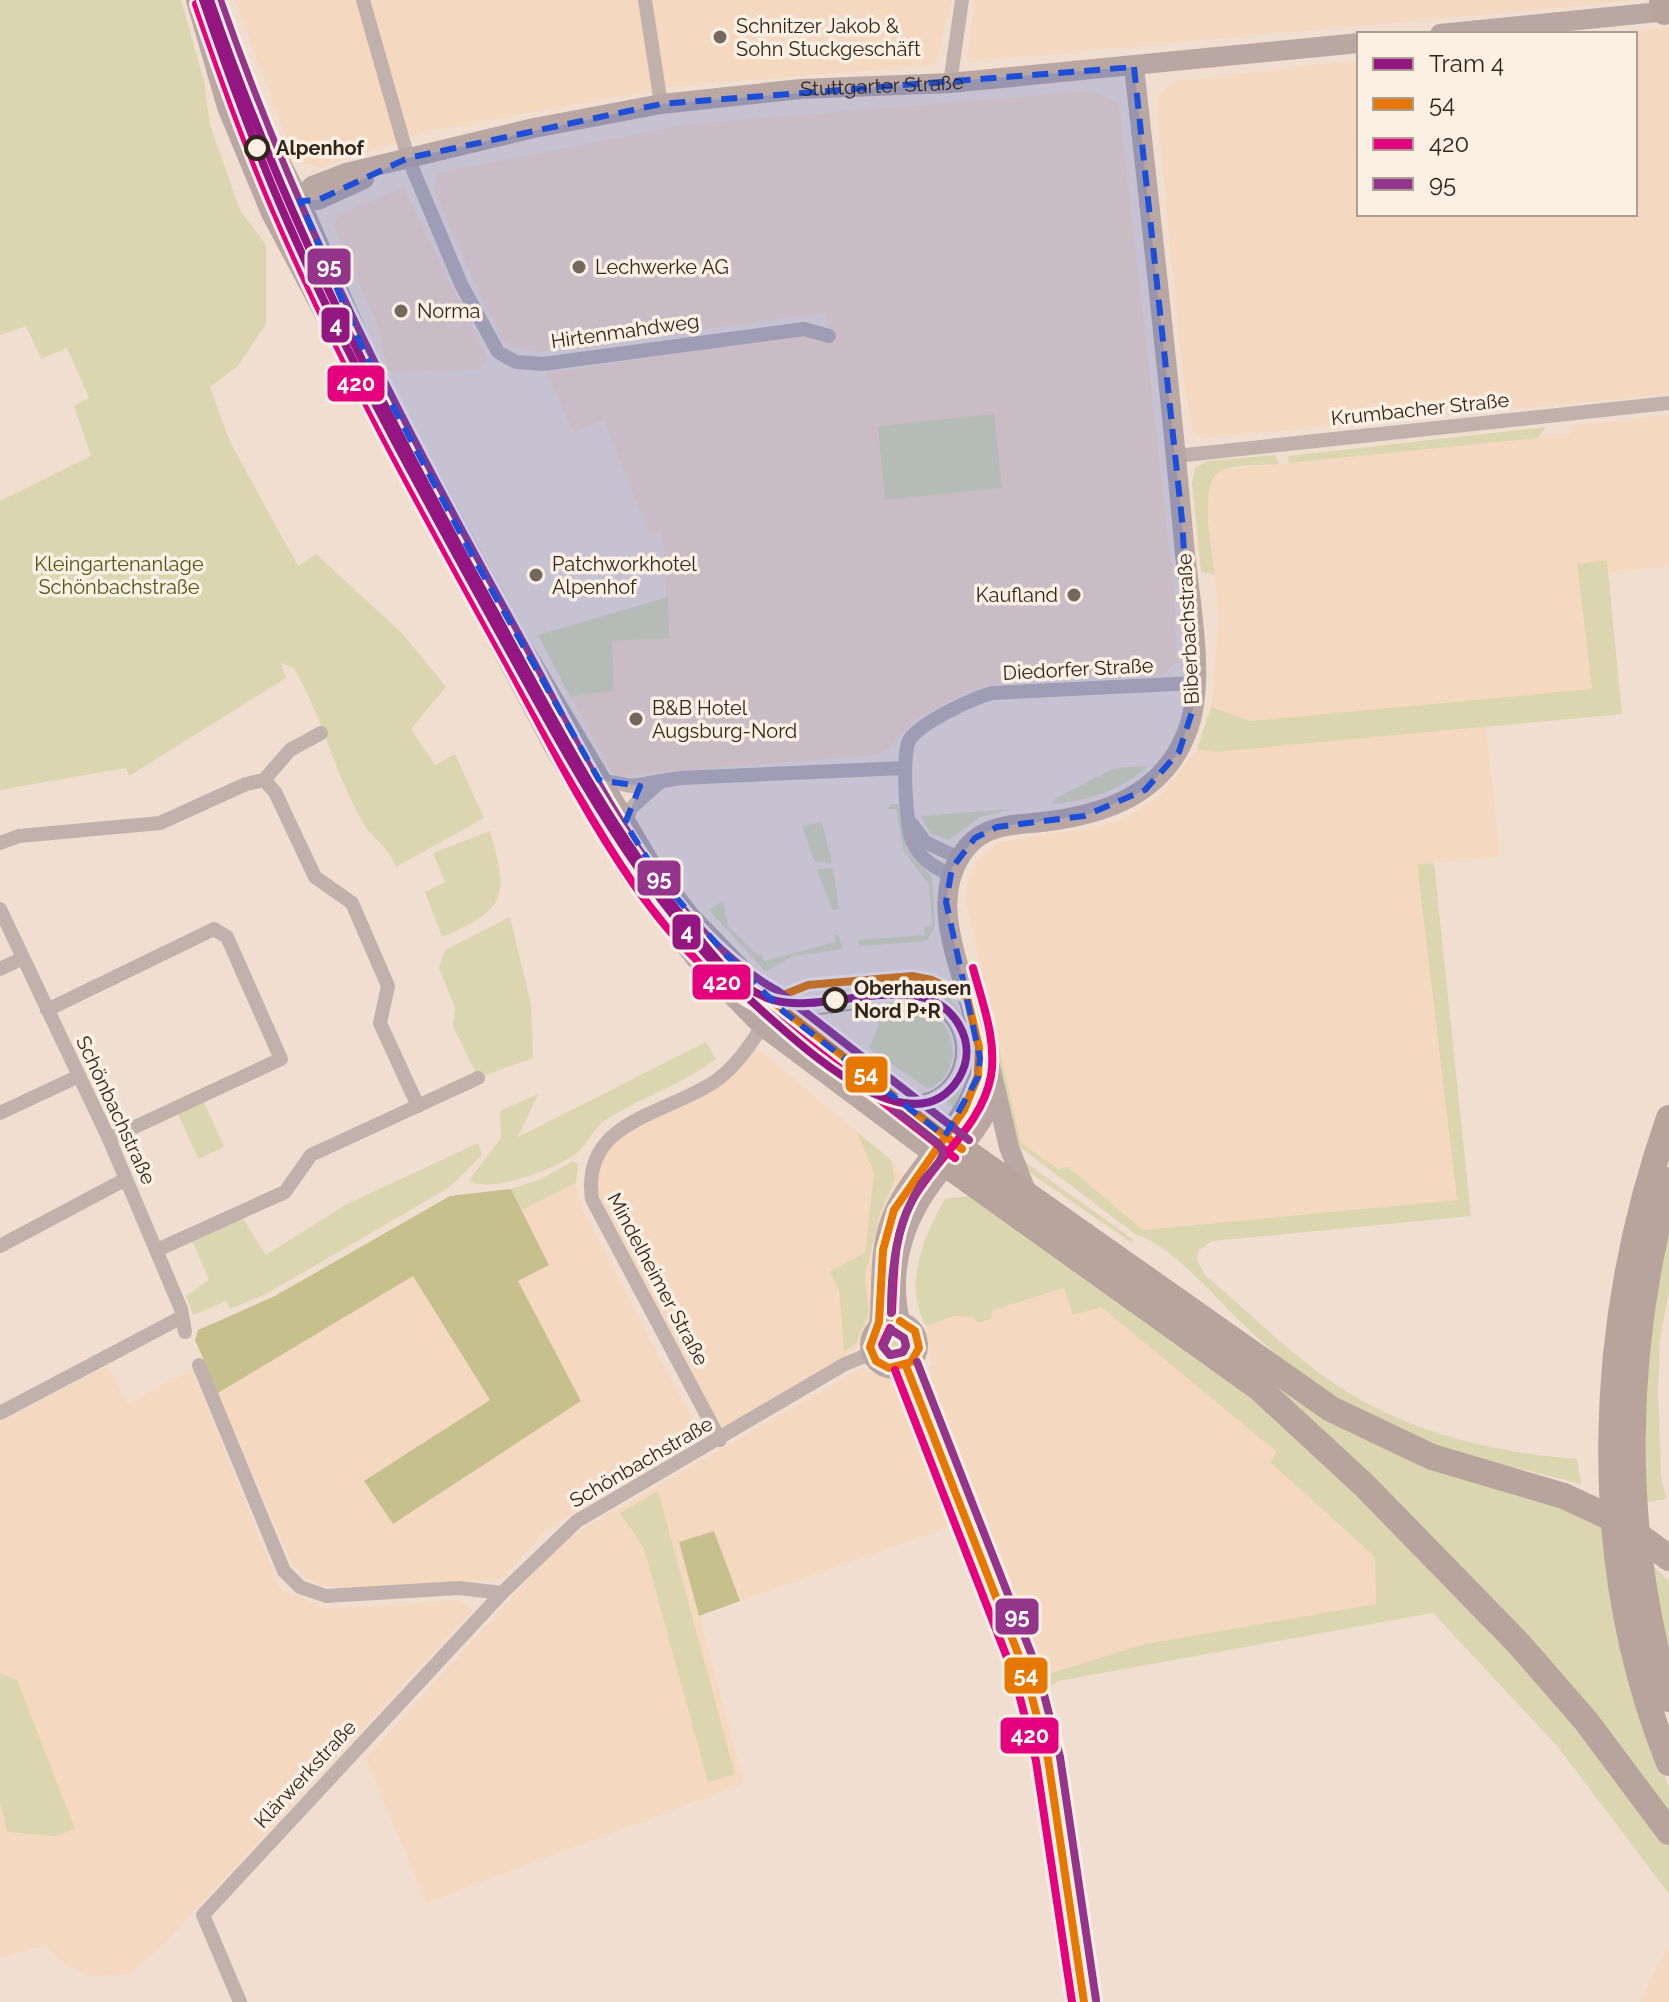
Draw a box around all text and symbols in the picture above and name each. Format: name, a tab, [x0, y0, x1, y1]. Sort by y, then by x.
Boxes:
place label: Schnitzer Jakob & Sohn Stuckgeschäft	[736, 14, 921, 61]
marker: Schnitzer Jakob & Sohn Stuckgeschäft	[711, 28, 729, 46]
legend	[1357, 32, 1637, 216]
text: Tram 4	[1429, 49, 1504, 78]
street label: Stuttgarter Straße	[800, 70, 965, 101]
text: 54	[1429, 89, 1455, 118]
text: 420	[1429, 129, 1469, 158]
marker: Alpenhof	[245, 136, 269, 160]
place label: Alpenhof	[276, 136, 365, 160]
text: 95	[1429, 169, 1456, 198]
line badge: 95	[306, 247, 352, 286]
text: 95	[316, 253, 342, 279]
place label: Lechwerke AG	[595, 255, 729, 279]
marker: Lechwerke AG	[570, 258, 588, 276]
place label: Norma	[417, 299, 480, 323]
marker: Norma	[392, 302, 410, 320]
line badge: 4	[320, 306, 351, 344]
street label: Hirtenmahdweg	[549, 309, 701, 353]
text: 4	[330, 312, 342, 338]
line badge: 420	[326, 364, 386, 403]
text: 420	[337, 370, 375, 396]
street label: Krumbacher Straße	[1330, 388, 1510, 430]
park label: Kleingartenanlage Schönbachstraße	[34, 552, 204, 599]
place label: Patchworkhotel Alpenhof	[552, 552, 697, 599]
street label: Biberbachstraße	[1172, 552, 1204, 705]
marker: Patchworkhotel Alpenhof	[527, 566, 545, 584]
place label: Kaufland	[976, 583, 1058, 607]
marker: Kaufland	[1065, 586, 1083, 604]
street label: Diedorfer Straße	[1002, 653, 1154, 685]
place label: B&B Hotel Augsburg-Nord	[652, 696, 797, 743]
marker: B&B Hotel Augsburg-Nord	[627, 710, 645, 728]
line badge: 95	[636, 859, 682, 897]
text: 95	[646, 865, 672, 891]
line badge: 4	[671, 913, 702, 951]
text: 4	[681, 919, 693, 945]
line badge: 420	[691, 963, 752, 1001]
text: 420	[703, 969, 741, 995]
place label: Oberhausen Nord P+R	[854, 976, 971, 1023]
marker: Oberhausen Nord P+R	[823, 988, 847, 1012]
street label: Schönbachstraße	[71, 1032, 161, 1188]
line badge: 54	[844, 1055, 889, 1094]
text: 54	[854, 1061, 878, 1087]
street label: Mindelheimer Straße	[602, 1189, 714, 1370]
street label: Schönbachstraße	[565, 1411, 717, 1513]
line badge: 95	[994, 1597, 1040, 1636]
text: 95	[1004, 1603, 1030, 1629]
line badge: 54	[1003, 1656, 1049, 1695]
text: 54	[1014, 1662, 1038, 1688]
street label: Klärwerkstraße	[249, 1715, 361, 1833]
line badge: 420	[999, 1716, 1060, 1755]
text: 420	[1011, 1722, 1049, 1748]

